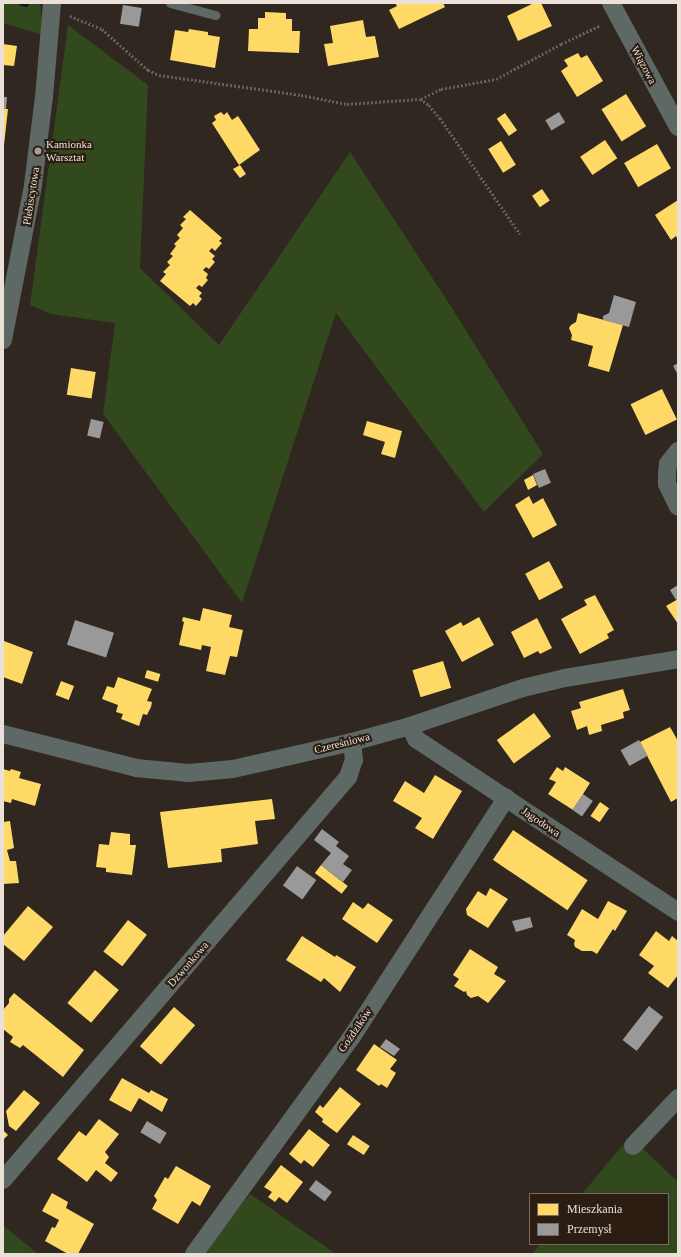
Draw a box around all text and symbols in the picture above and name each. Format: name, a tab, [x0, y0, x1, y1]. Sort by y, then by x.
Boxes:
street label: Wiązowa	[629, 44, 659, 86]
place label: Kamionka Warsztat	[46, 138, 92, 164]
marker: Kamionka Warsztat	[33, 146, 43, 156]
street label: Plebiscytowa	[20, 166, 42, 226]
street label: Czereśniowa	[313, 730, 371, 756]
street label: Jagodowa	[519, 804, 563, 840]
street label: Dzwonkowa	[165, 939, 211, 989]
street label: Goździków	[335, 1005, 375, 1055]
legend	[529, 1193, 669, 1245]
text: Mieszkania	[567, 1202, 622, 1216]
text: Przemysł	[567, 1222, 612, 1236]

